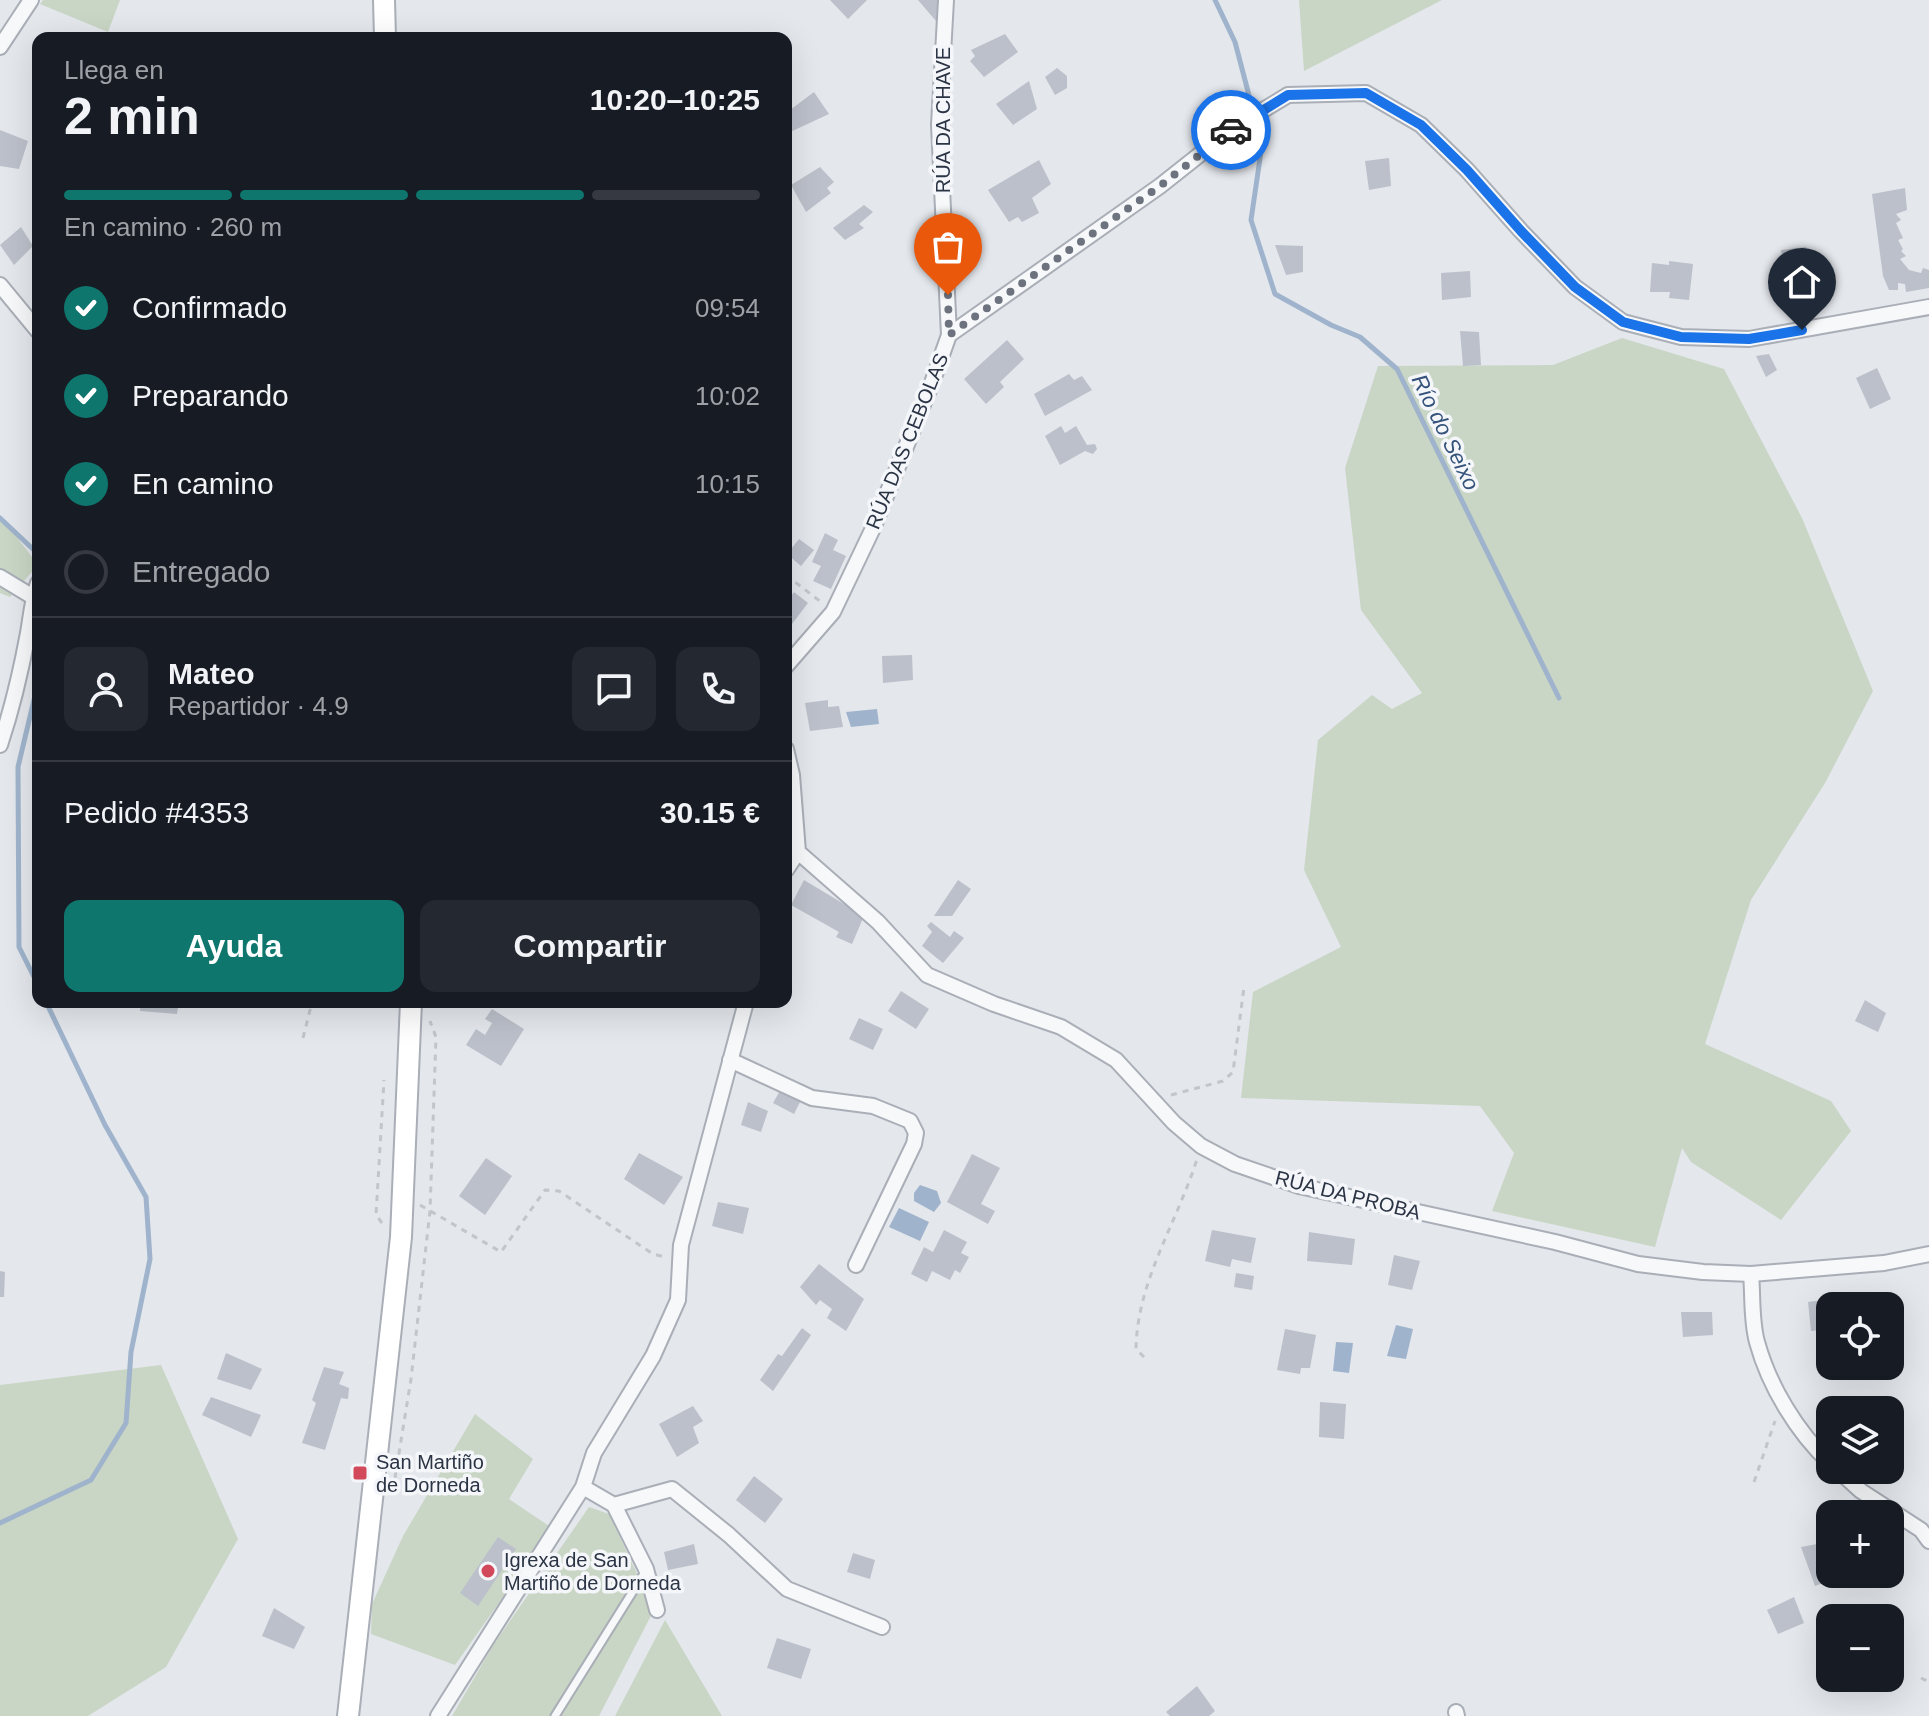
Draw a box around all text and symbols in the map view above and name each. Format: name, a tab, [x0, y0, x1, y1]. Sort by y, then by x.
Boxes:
street label: RÚA DA CHAVE	[932, 47, 954, 193]
text: Llega en	[64, 55, 164, 85]
text: 10:20–10:25	[590, 83, 760, 116]
text: 2 min	[64, 87, 200, 145]
courier	[1191, 90, 1271, 170]
icon: car	[1209, 108, 1253, 152]
text: En camino · 260 m	[64, 212, 282, 242]
pin	[914, 213, 982, 295]
icon: bag	[926, 225, 970, 269]
pin	[1768, 248, 1836, 330]
icon: home	[1780, 260, 1824, 304]
icon: check	[64, 286, 108, 330]
text: Confirmado	[132, 291, 287, 324]
text: 09:54	[695, 293, 760, 323]
street label: RÚA DAS CEBOLAS	[862, 350, 952, 532]
water label: Río do Seixo	[1407, 370, 1484, 494]
icon: check	[64, 374, 108, 418]
text: Preparando	[132, 379, 289, 412]
text: 10:02	[695, 381, 760, 411]
icon: check	[64, 462, 108, 506]
text: En camino	[132, 467, 274, 500]
text: 10:15	[695, 469, 760, 499]
text: Entregado	[132, 555, 270, 588]
button: person	[64, 647, 148, 731]
button: chat	[572, 647, 656, 731]
button: phone	[676, 647, 760, 731]
text: Mateo	[168, 657, 255, 690]
text: Repartidor · 4.9	[168, 691, 349, 721]
text: Pedido #4353	[64, 796, 249, 829]
text: 30.15 €	[660, 796, 760, 829]
button: Ayuda	[64, 900, 404, 992]
button: Compartir	[420, 900, 760, 992]
street label: RÚA DA PROBA	[1273, 1166, 1424, 1224]
map controls	[1816, 1292, 1904, 1692]
button: locate	[1816, 1292, 1904, 1380]
button: layers	[1816, 1396, 1904, 1484]
place label: San Martiño de Dorneda	[376, 1451, 484, 1496]
marker: San Martiño de Dorneda	[351, 1464, 369, 1482]
button: +	[1816, 1500, 1904, 1588]
place label: Igrexa de San Martiño de Dorneda	[504, 1549, 682, 1594]
marker: Igrexa de San Martiño de Dorneda	[479, 1562, 497, 1580]
button: −	[1816, 1604, 1904, 1692]

